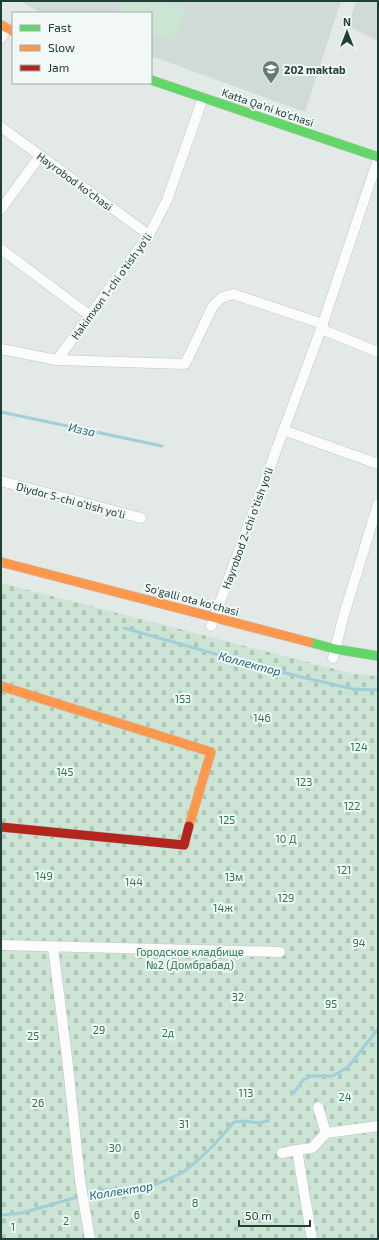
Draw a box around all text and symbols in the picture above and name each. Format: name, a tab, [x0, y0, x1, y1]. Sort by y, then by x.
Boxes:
legend	[12, 12, 152, 84]
north arrow	[327, 12, 367, 52]
text: N	[343, 15, 351, 28]
text: Fast	[48, 20, 72, 34]
text: Slow	[48, 40, 75, 54]
school or university icon: 202 maktab	[261, 59, 281, 84]
text: Jam	[48, 60, 69, 74]
place label: 202 maktab	[284, 63, 346, 76]
street label: Katta Qa'ni ko'chasi	[220, 85, 316, 130]
street label: Hayrobod ko'chasi	[34, 149, 116, 213]
street label: Hakimxon 1-chi o'tish yo'li	[68, 230, 154, 342]
water label: Изза	[67, 419, 97, 439]
street label: Hayrobod 2-chi o'tish yo'li	[219, 465, 275, 591]
street label: Diydor 5-chi o'tish yo'li	[15, 479, 127, 521]
street label: So'galli ota ko'chasi	[144, 580, 240, 618]
water label: Коллектор	[217, 648, 283, 678]
park label: 153	[175, 692, 191, 705]
park label: 146	[253, 711, 271, 724]
park label: 124	[350, 740, 368, 753]
park label: 145	[56, 765, 74, 778]
park label: 123	[296, 775, 312, 788]
park label: 122	[344, 799, 360, 812]
park label: 125	[219, 813, 235, 826]
park label: 10 Д	[275, 832, 297, 845]
park label: 121	[337, 863, 351, 876]
park label: 149	[35, 869, 53, 882]
park label: 13м	[225, 870, 243, 883]
park label: 144	[125, 875, 143, 888]
park label: 129	[278, 891, 294, 904]
park label: 14ж	[213, 901, 233, 914]
park label: 94	[352, 936, 366, 949]
park label: Городское кладбище №2 (Домбрабад)	[136, 945, 244, 971]
park label: 32	[232, 990, 244, 1003]
park label: 95	[325, 997, 337, 1010]
park label: 29	[93, 1023, 105, 1036]
park label: 2д	[162, 1026, 175, 1039]
park label: 25	[27, 1029, 39, 1042]
park label: 113	[239, 1086, 253, 1099]
park label: 24	[339, 1090, 352, 1103]
park label: 26	[32, 1096, 44, 1109]
park label: 31	[179, 1117, 189, 1130]
park label: 30	[109, 1141, 121, 1154]
water label: Коллектор	[88, 1178, 154, 1202]
park label: 8	[192, 1196, 198, 1209]
scale bar	[239, 1202, 310, 1228]
park label: 6	[134, 1208, 140, 1221]
text: 50 m	[245, 1208, 272, 1222]
park label: 2	[63, 1214, 69, 1227]
park label: 1	[11, 1220, 15, 1233]

